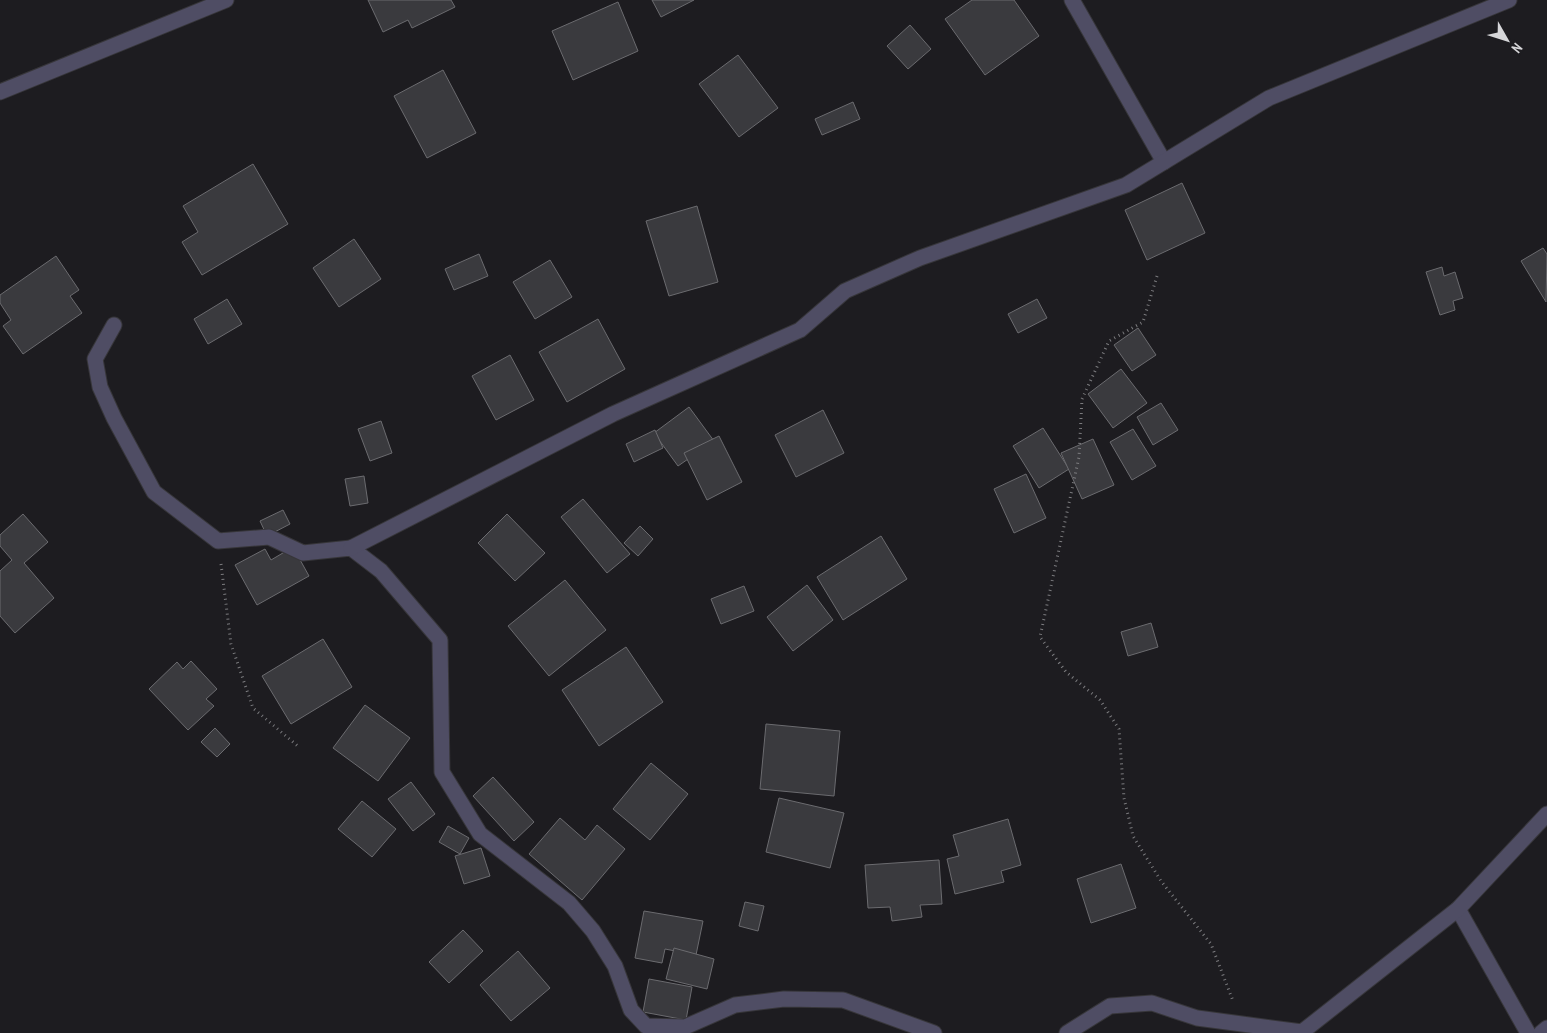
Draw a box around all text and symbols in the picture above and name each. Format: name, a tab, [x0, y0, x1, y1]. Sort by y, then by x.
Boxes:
north arrow	[1482, 15, 1532, 65]
text: N	[1508, 40, 1526, 57]

